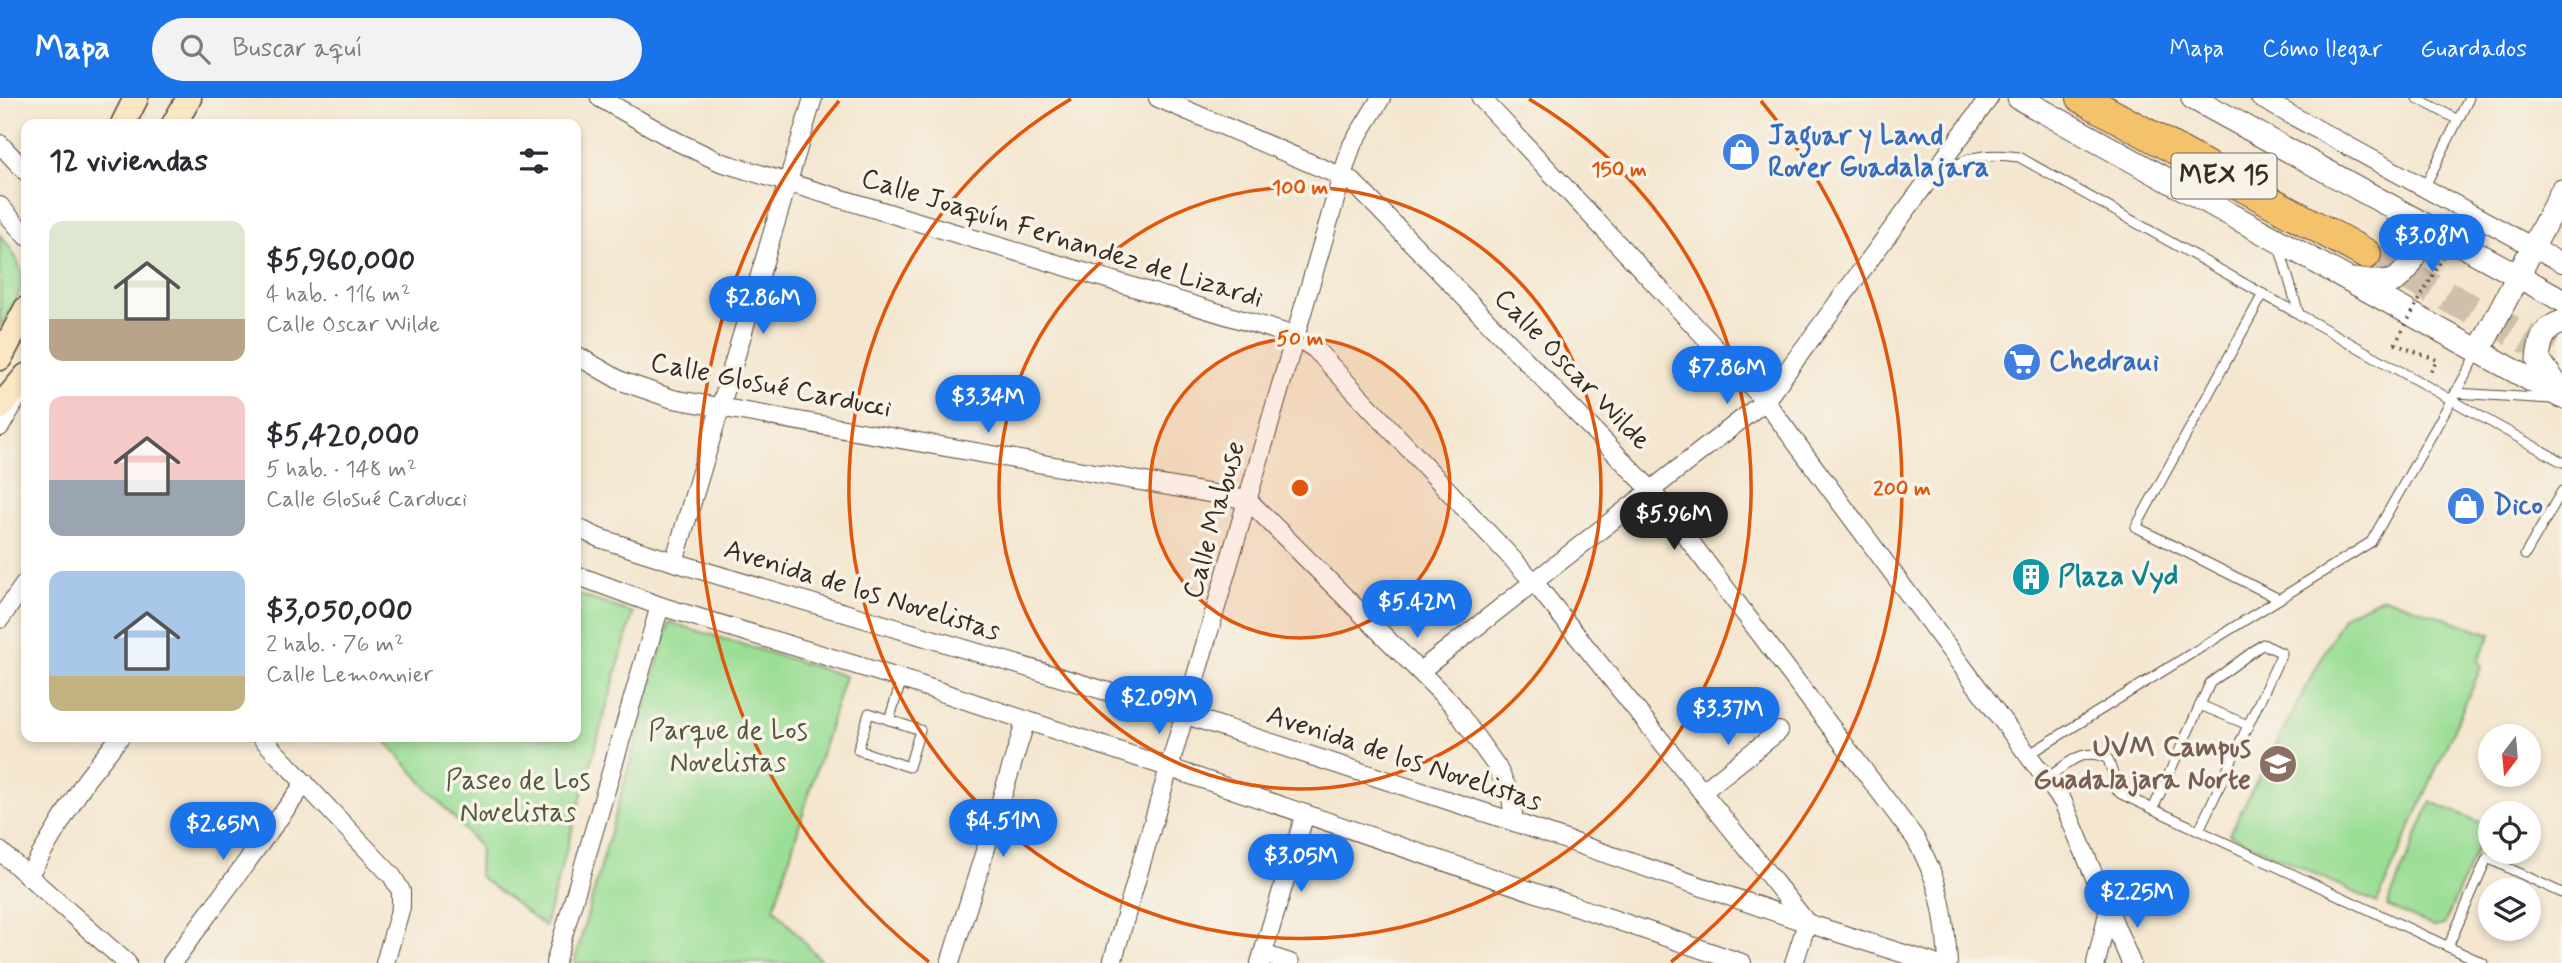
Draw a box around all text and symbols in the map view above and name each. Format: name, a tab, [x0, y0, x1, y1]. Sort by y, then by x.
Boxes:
search box	[152, 18, 642, 81]
text: Mapa	[35, 27, 110, 71]
icon: search	[176, 30, 214, 68]
text: Buscar aquí	[232, 32, 363, 66]
text: Mapa	[2169, 34, 2224, 65]
text: Cómo llegar	[2262, 34, 2382, 65]
text: Guardados	[2420, 34, 2527, 65]
place label: Jaguar y Land Rover Guadalajara	[1768, 118, 1989, 187]
shop icon: Jaguar y Land Rover Guadalajara	[1720, 131, 1762, 173]
text: 12 viviendas	[49, 142, 208, 181]
icon: filters	[515, 142, 553, 180]
road number: MEX 15	[2172, 153, 2276, 198]
text: 150 m	[1591, 156, 1647, 184]
street label: Calle Joaquín Fernandez de Lizardi	[857, 160, 1267, 318]
text: 100 m	[1272, 174, 1328, 202]
pin: $3.08M	[2375, 214, 2489, 274]
text: $3.08M	[2395, 222, 2469, 252]
text: $5,960,000	[266, 241, 415, 280]
icon: home	[105, 249, 189, 333]
pin: $2.86M	[706, 276, 820, 336]
text: 4 hab. · 116 m²	[266, 280, 411, 310]
street label: Calle Oscar Wilde	[1485, 281, 1659, 459]
text: $2.86M	[725, 284, 801, 314]
text: Calle Oscar Wilde	[266, 310, 440, 340]
text: 50 m	[1277, 325, 1324, 353]
supermarket icon: Chedraui	[2001, 341, 2043, 383]
street label: Calle Glosué Carducci	[647, 344, 895, 428]
place label: Chedraui	[2049, 344, 2159, 381]
pin: $7.86M	[1670, 346, 1784, 406]
text: $7.86M	[1688, 354, 1766, 384]
pin: $3.34M	[931, 376, 1045, 435]
text: $3.34M	[951, 383, 1025, 413]
text: $5,420,000	[266, 416, 419, 455]
icon: home	[105, 424, 189, 508]
street label: Calle Mabuse	[1175, 437, 1255, 603]
text: 5 hab. · 148 m²	[266, 455, 417, 485]
text: 200 m	[1873, 475, 1931, 503]
centre of rings	[1288, 476, 1312, 500]
text: Calle Glosué Carducci	[266, 485, 467, 515]
shop icon: Dico	[2445, 485, 2487, 527]
place label: Dico	[2493, 488, 2543, 525]
pin: $5.96M	[1617, 492, 1731, 552]
text: $5.96M	[1636, 500, 1712, 530]
street label: Avenida de los Novelistas	[719, 531, 1005, 651]
building icon: Plaza Vyd	[2010, 556, 2052, 598]
place label: Plaza Vyd	[2058, 559, 2178, 596]
pin: $5.42M	[1360, 580, 1474, 640]
text: $5.42M	[1378, 588, 1456, 618]
text: $3,050,000	[266, 591, 413, 630]
icon: home	[105, 599, 189, 683]
text: 2 hab. · 76 m²	[266, 630, 404, 660]
text: Calle Lemonnier	[266, 660, 433, 690]
pin: $2.09M	[1102, 676, 1216, 736]
text: $2.09M	[1121, 684, 1197, 714]
pin: $3.37M	[1671, 688, 1785, 747]
text: $3.37M	[1693, 695, 1763, 725]
street label: Avenida de los Novelistas	[1262, 697, 1546, 821]
park label: Parque de Los Novelistas	[648, 713, 808, 782]
north arrow	[2478, 724, 2541, 788]
map controls	[2478, 724, 2541, 941]
place label: UVM Campus Guadalajara Norte	[2033, 730, 2251, 799]
school or university icon: UVM Campus Guadalajara Norte	[2257, 743, 2299, 785]
park label: Paseo de Los Novelistas	[446, 763, 590, 832]
pin: $4.51M	[946, 800, 1060, 859]
button: locate	[2478, 801, 2541, 864]
pin: $2.65M	[166, 802, 280, 862]
text: $4.51M	[965, 807, 1041, 837]
text: $2.65M	[186, 810, 260, 840]
pin: $3.05M	[1244, 834, 1358, 894]
text: $3.05M	[1264, 842, 1338, 872]
pin: $2.25M	[2080, 870, 2194, 930]
text: $2.25M	[2100, 878, 2174, 908]
button: layers	[2478, 878, 2541, 941]

